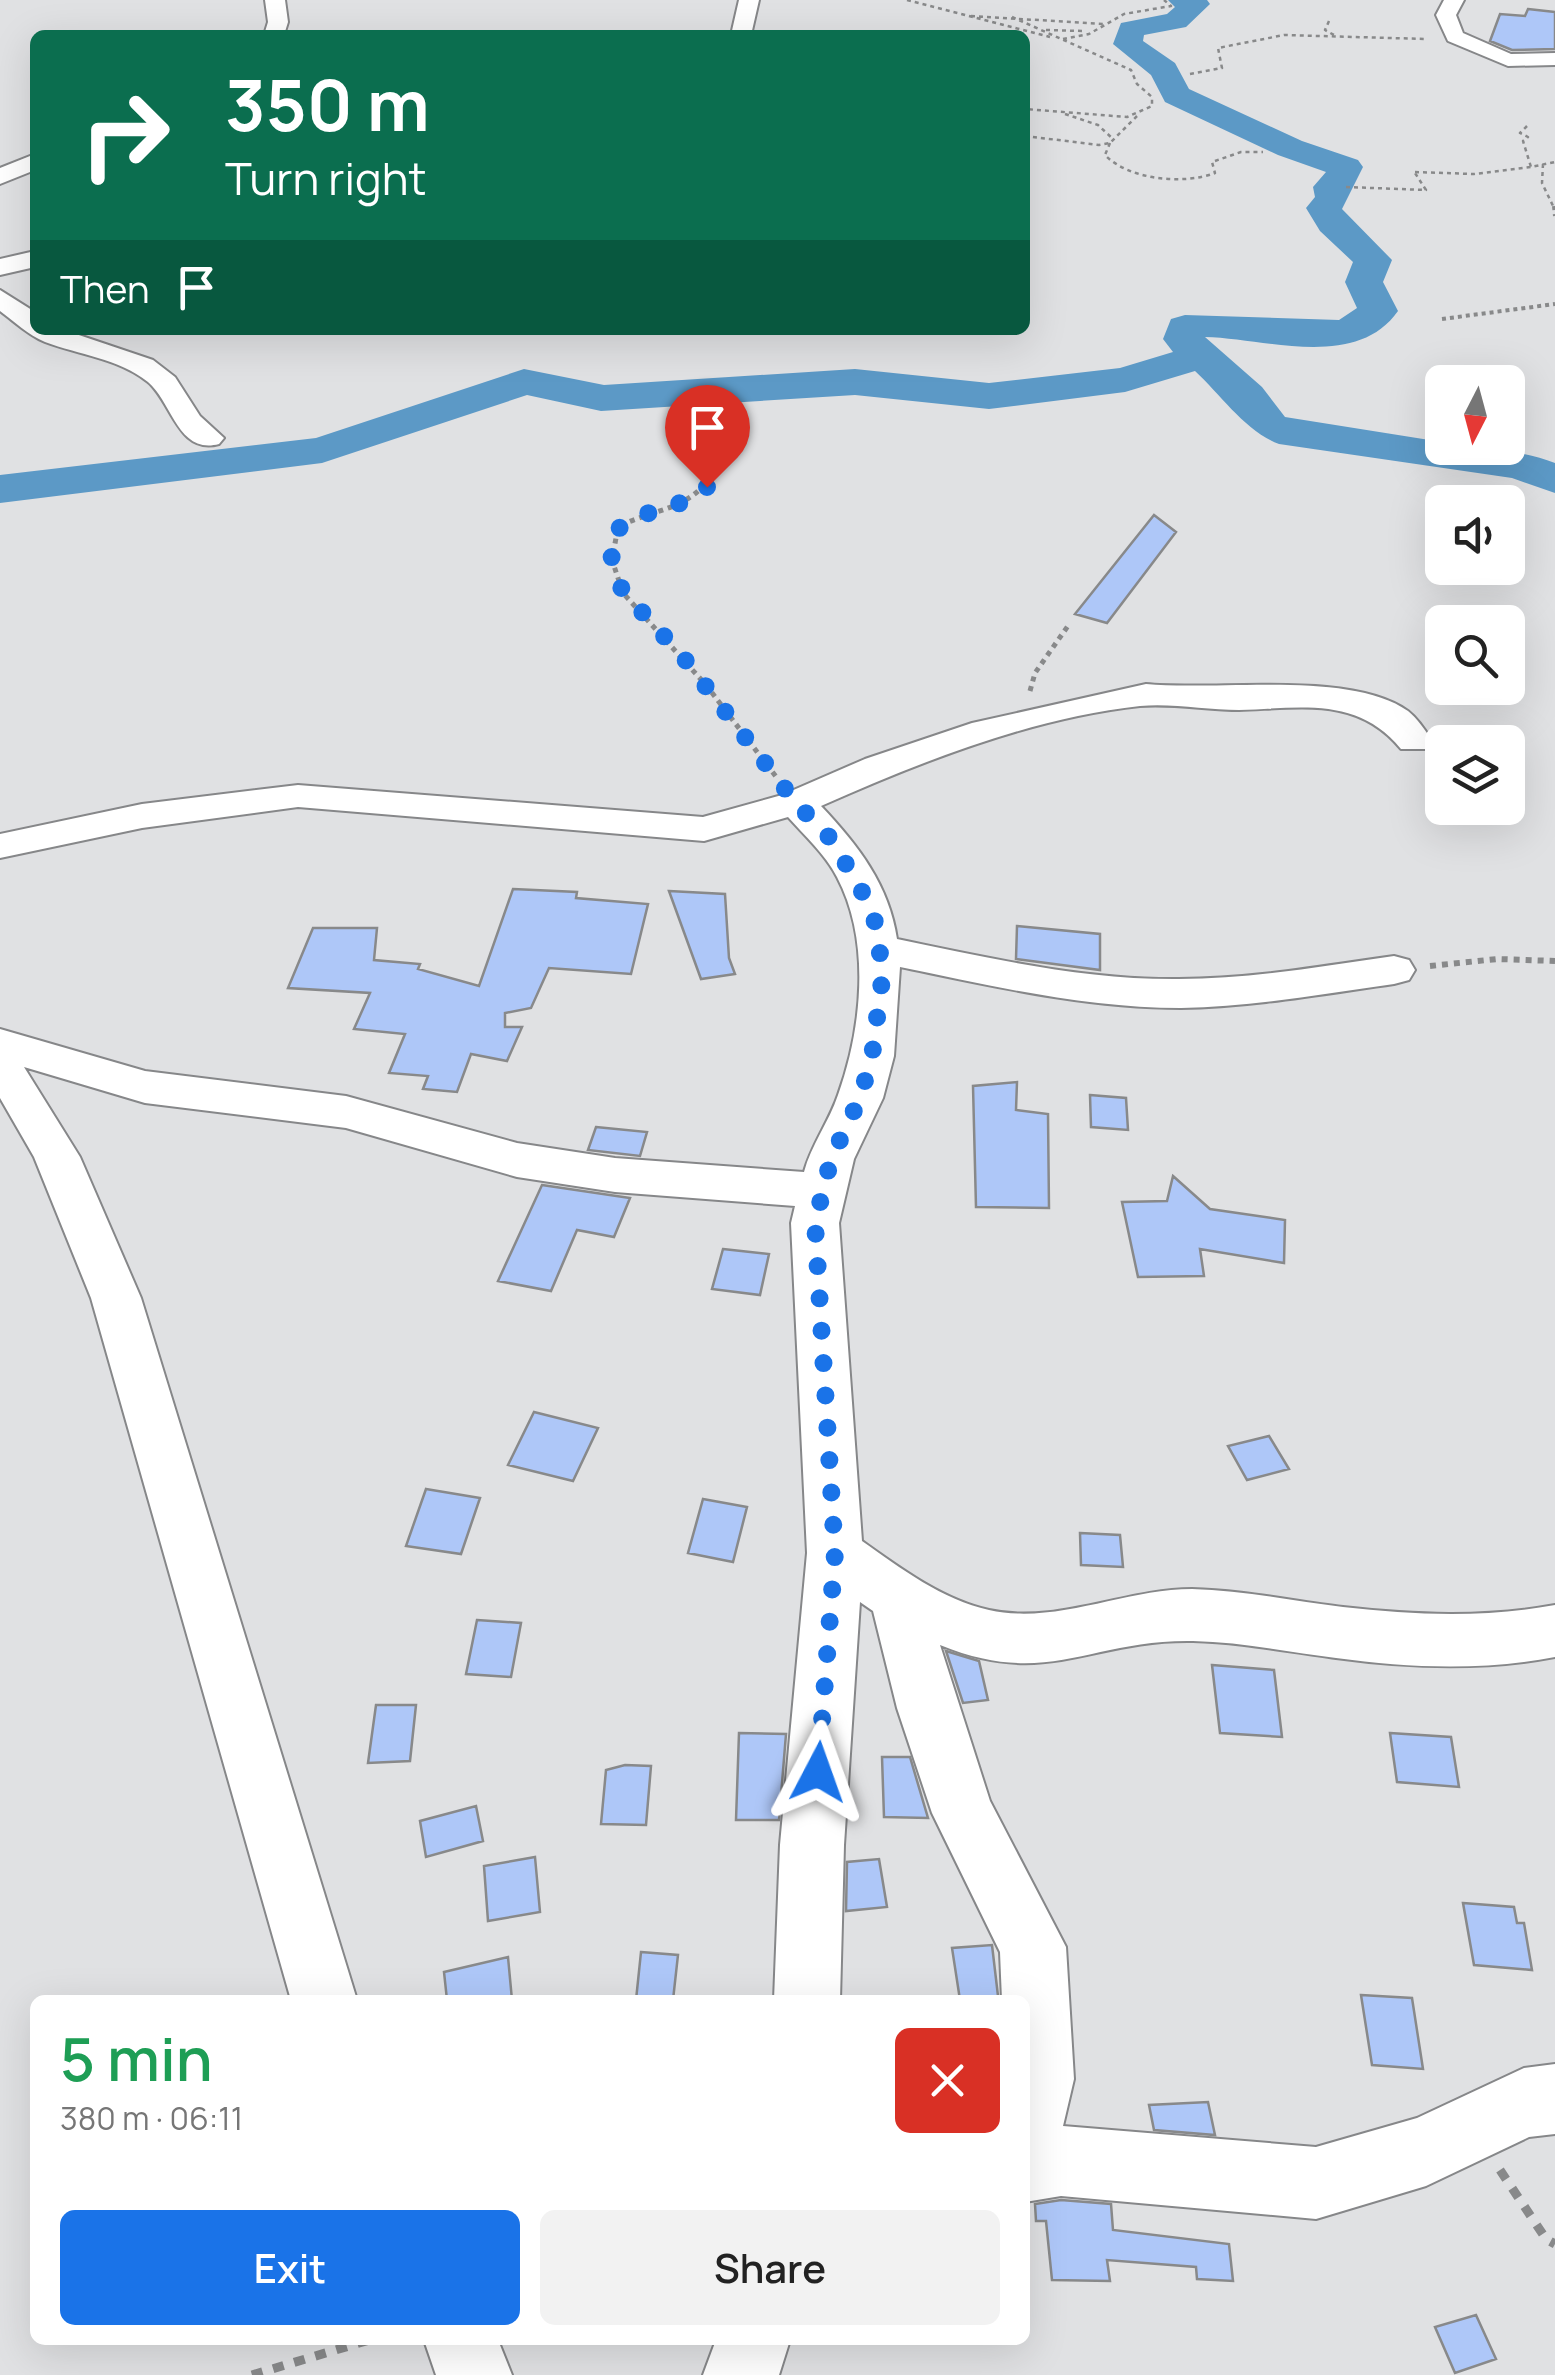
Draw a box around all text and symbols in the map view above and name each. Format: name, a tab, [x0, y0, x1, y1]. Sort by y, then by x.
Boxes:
text: 350 m	[225, 56, 430, 152]
icon: right	[60, 70, 190, 200]
text: Turn right	[225, 147, 426, 209]
icon: arrive	[169, 260, 224, 315]
text: Then	[60, 262, 149, 314]
north arrow	[1425, 365, 1525, 465]
map controls	[1425, 365, 1525, 825]
pin	[665, 385, 750, 488]
icon: arrive	[680, 400, 735, 455]
button: sound	[1425, 485, 1525, 585]
button: search	[1425, 605, 1525, 705]
button: layers	[1425, 725, 1525, 825]
position arrow	[766, 1720, 870, 1824]
text: 5 min	[60, 2017, 213, 2099]
button: close	[895, 2028, 1000, 2133]
text: 380 m · 06:11	[60, 2096, 243, 2140]
button: Exit	[60, 2210, 520, 2325]
button: Share	[540, 2210, 1000, 2325]

